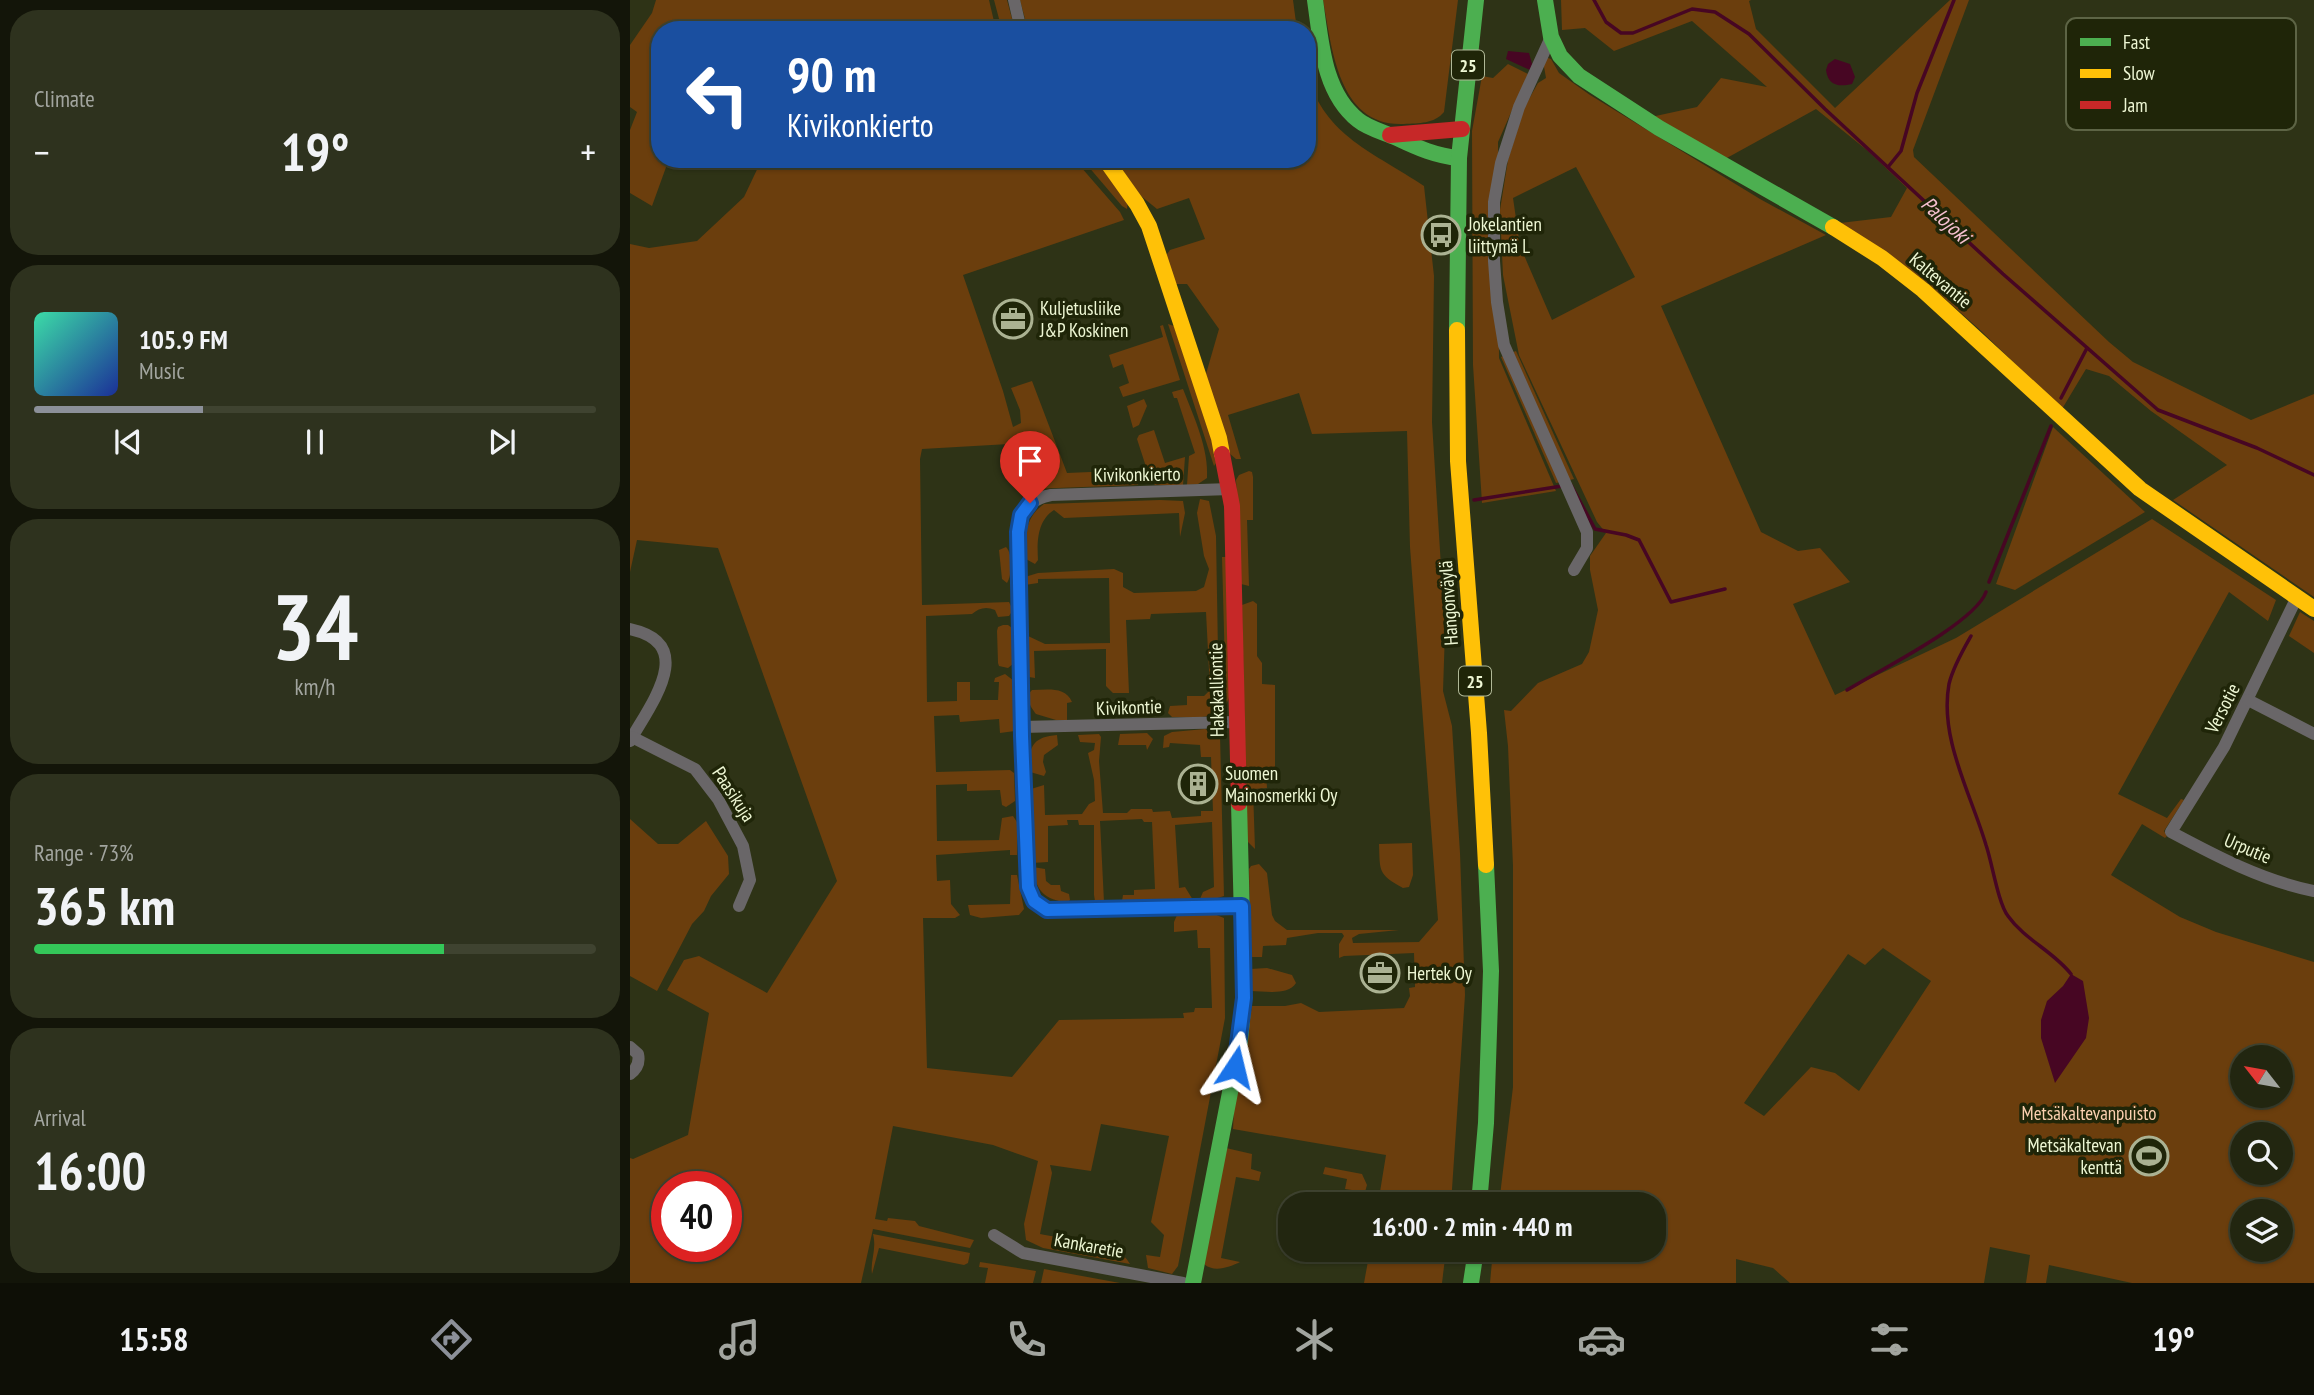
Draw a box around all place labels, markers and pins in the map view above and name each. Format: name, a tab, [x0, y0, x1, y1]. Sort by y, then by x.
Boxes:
place label: Jokelantien liittymä L	[1467, 212, 1542, 258]
bus stop icon: Jokelantien liittymä L	[1420, 214, 1462, 256]
place label: Kuljetusliike J&P Koskinen	[1039, 296, 1128, 342]
office icon: Kuljetusliike J&P Koskinen	[992, 298, 1034, 340]
pin	[1000, 431, 1060, 503]
place label: Suomen Mainosmerkki Oy	[1225, 761, 1338, 807]
building icon: Suomen Mainosmerkki Oy	[1177, 763, 1219, 805]
office icon: Hertek Oy	[1359, 952, 1401, 994]
place label: Hertek Oy	[1407, 961, 1473, 985]
place label: Metsäkaltevan kenttä	[2027, 1133, 2122, 1179]
sports icon: Metsäkaltevan kenttä	[2128, 1135, 2170, 1177]

